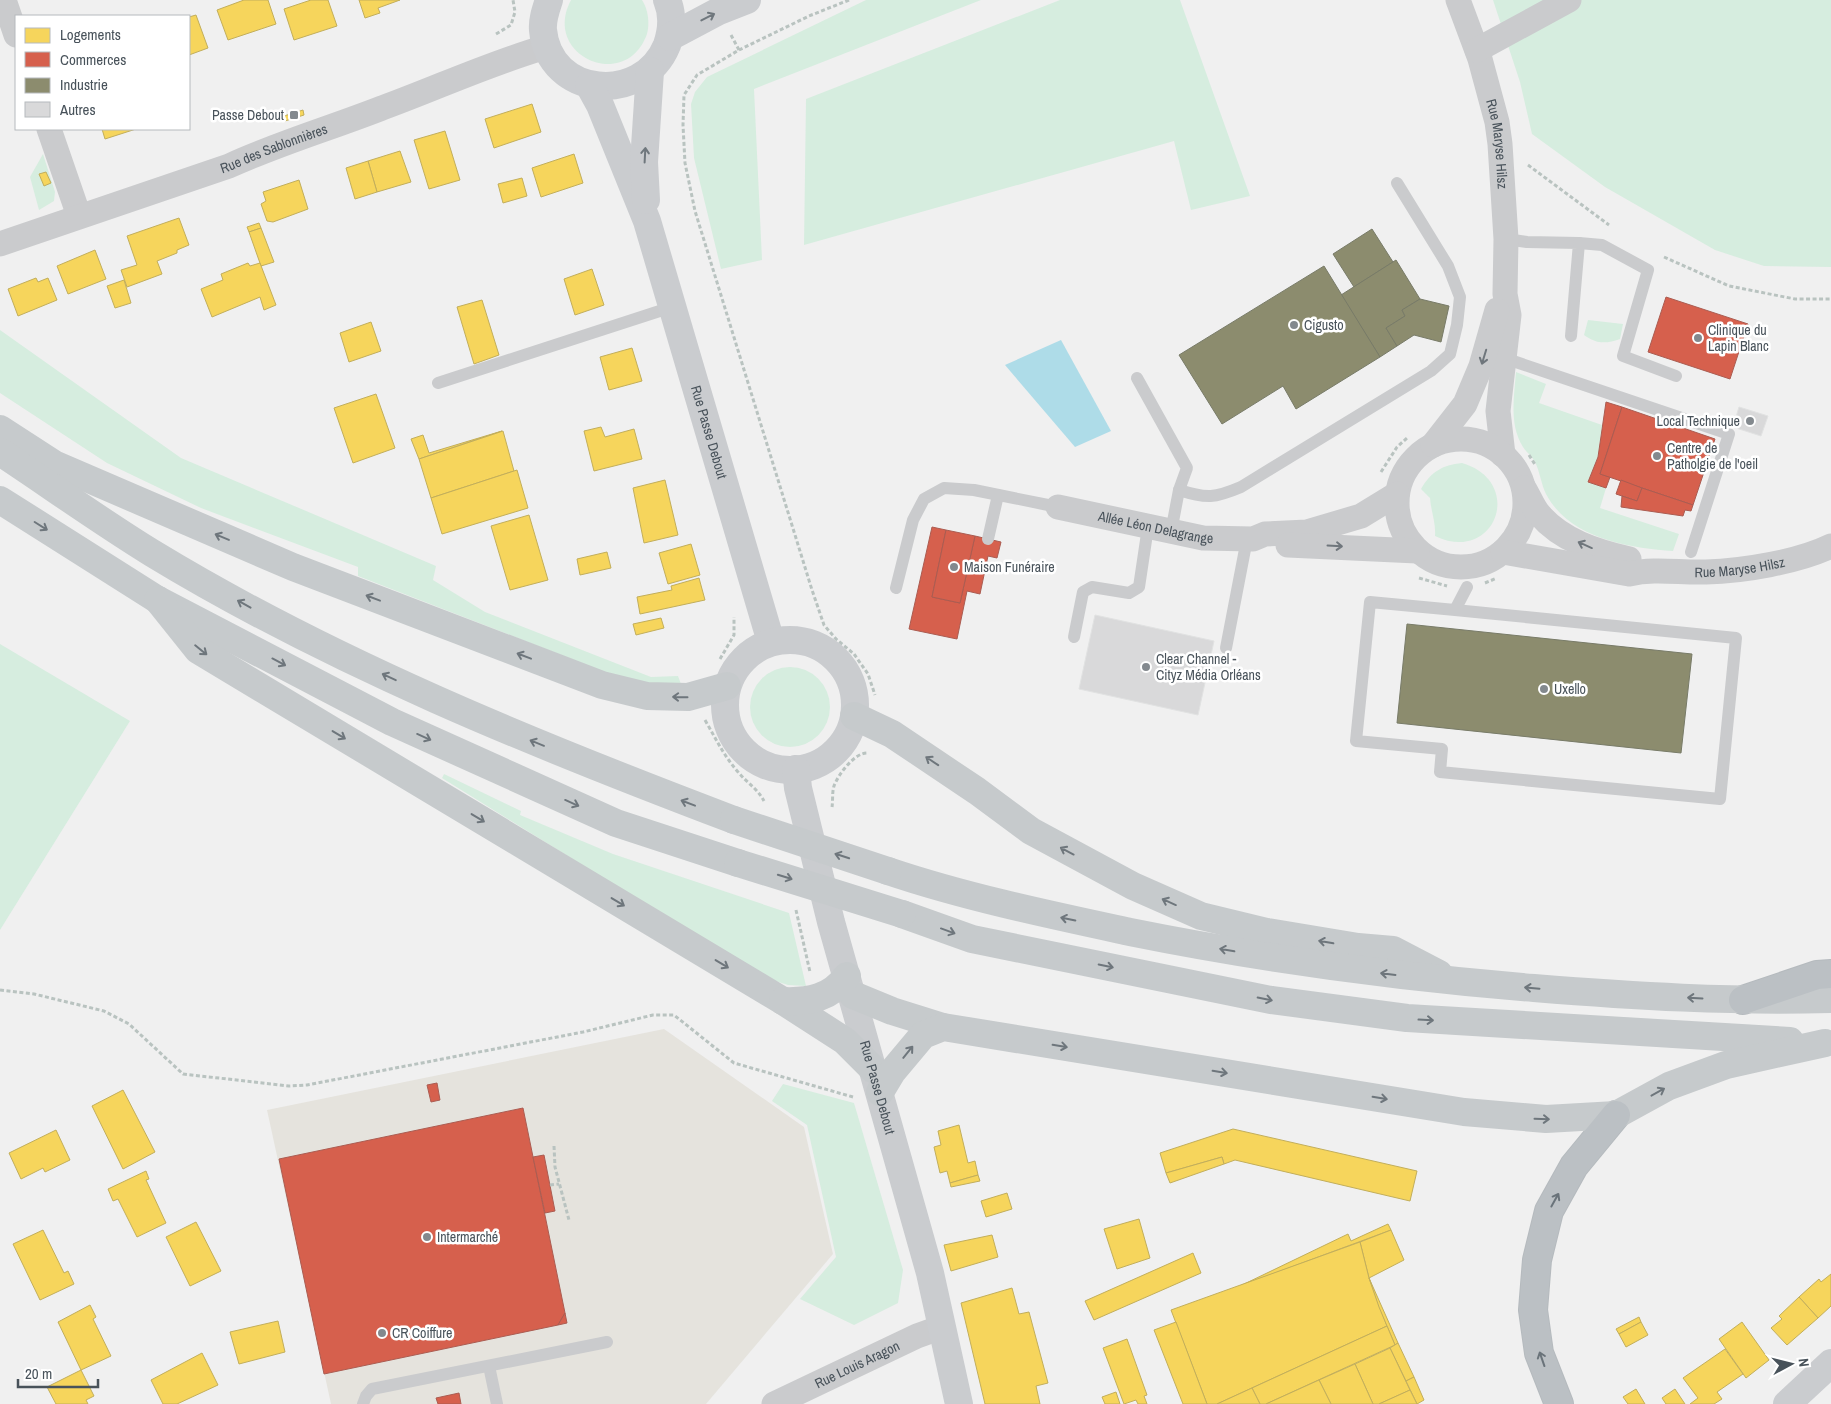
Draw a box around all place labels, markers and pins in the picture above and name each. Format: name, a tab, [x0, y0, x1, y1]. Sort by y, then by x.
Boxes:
place label: Passe Debout	[212, 106, 284, 124]
marker: Passe Debout	[288, 109, 300, 121]
place label: Cigusto	[1304, 316, 1344, 334]
marker: Cigusto	[1288, 319, 1300, 331]
place label: Clinique du Lapin Blanc	[1708, 321, 1769, 355]
marker: Clinique du Lapin Blanc	[1692, 332, 1704, 344]
place label: Local Technique	[1657, 412, 1740, 430]
marker: Local Technique	[1744, 415, 1756, 427]
place label: Centre de Patholgie de l'oeil	[1667, 439, 1758, 473]
marker: Centre de Patholgie de l'oeil	[1651, 450, 1663, 462]
place label: Maison Funéraire	[964, 558, 1055, 576]
marker: Maison Funéraire	[948, 561, 960, 573]
place label: Clear Channel - Cityz Média Orléans	[1156, 650, 1261, 684]
marker: Clear Channel - Cityz Média Orléans	[1140, 661, 1152, 673]
place label: Uxello	[1554, 680, 1586, 698]
marker: Uxello	[1538, 683, 1550, 695]
place label: Intermarché	[437, 1228, 498, 1246]
marker: Intermarché	[421, 1231, 433, 1243]
place label: CR Coiffure	[392, 1324, 452, 1342]
marker: CR Coiffure	[376, 1327, 388, 1339]

